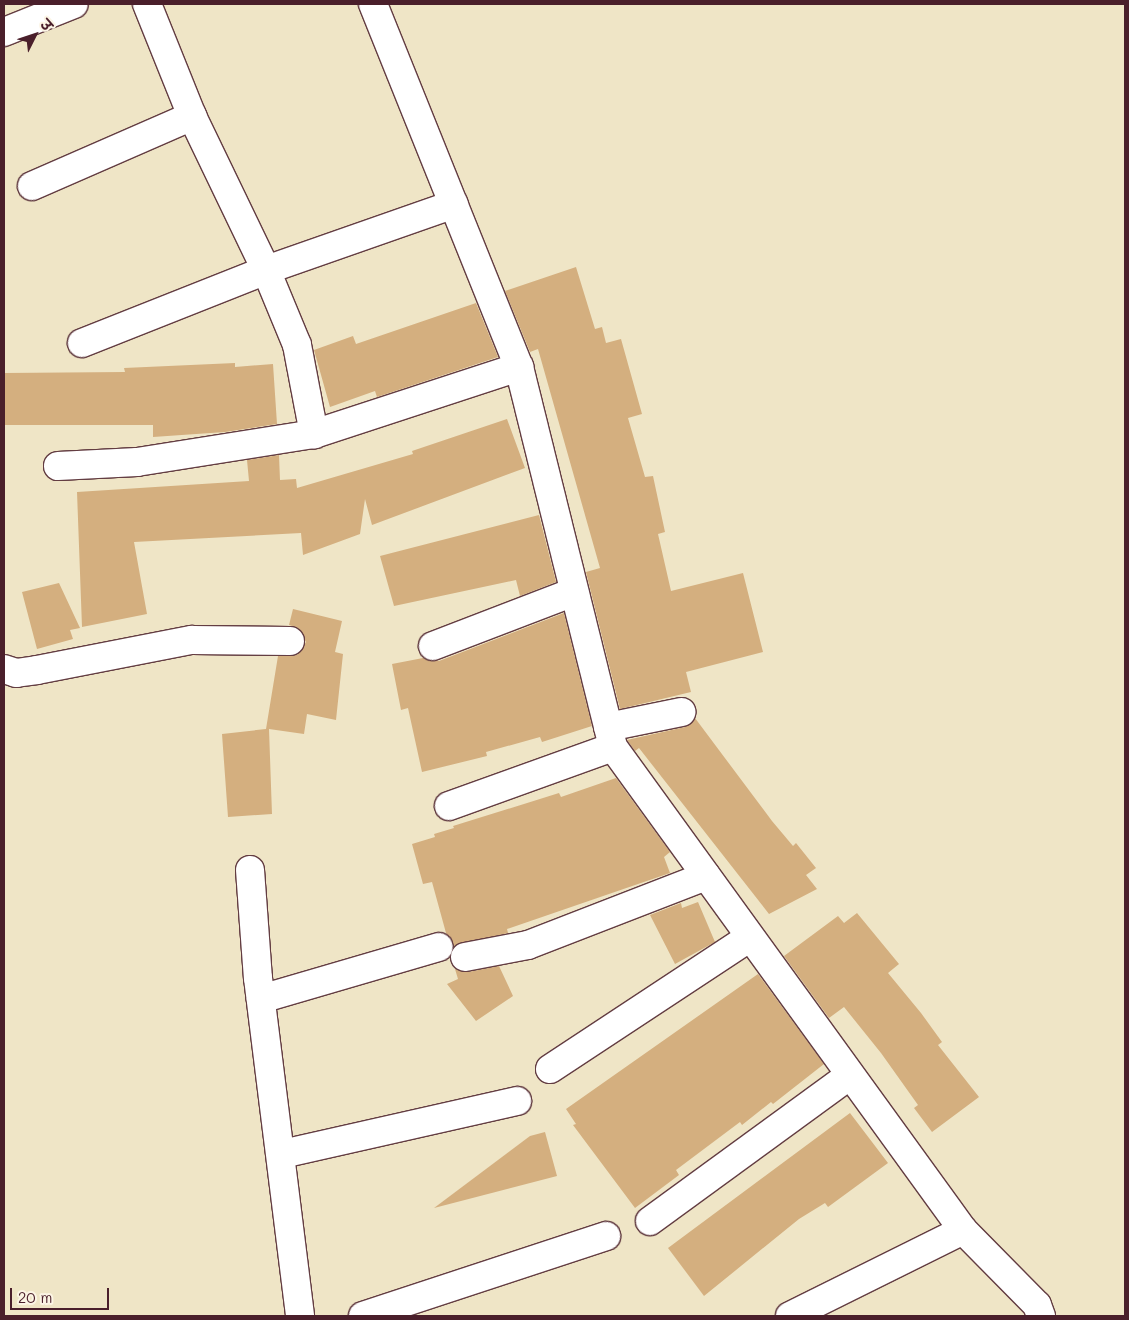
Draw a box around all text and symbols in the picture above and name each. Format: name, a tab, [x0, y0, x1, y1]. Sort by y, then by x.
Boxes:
north arrow	[10, 10, 60, 60]
text: उ	[36, 15, 57, 35]
scale bar	[12, 1278, 111, 1310]
text: 20 m	[18, 1287, 52, 1307]

